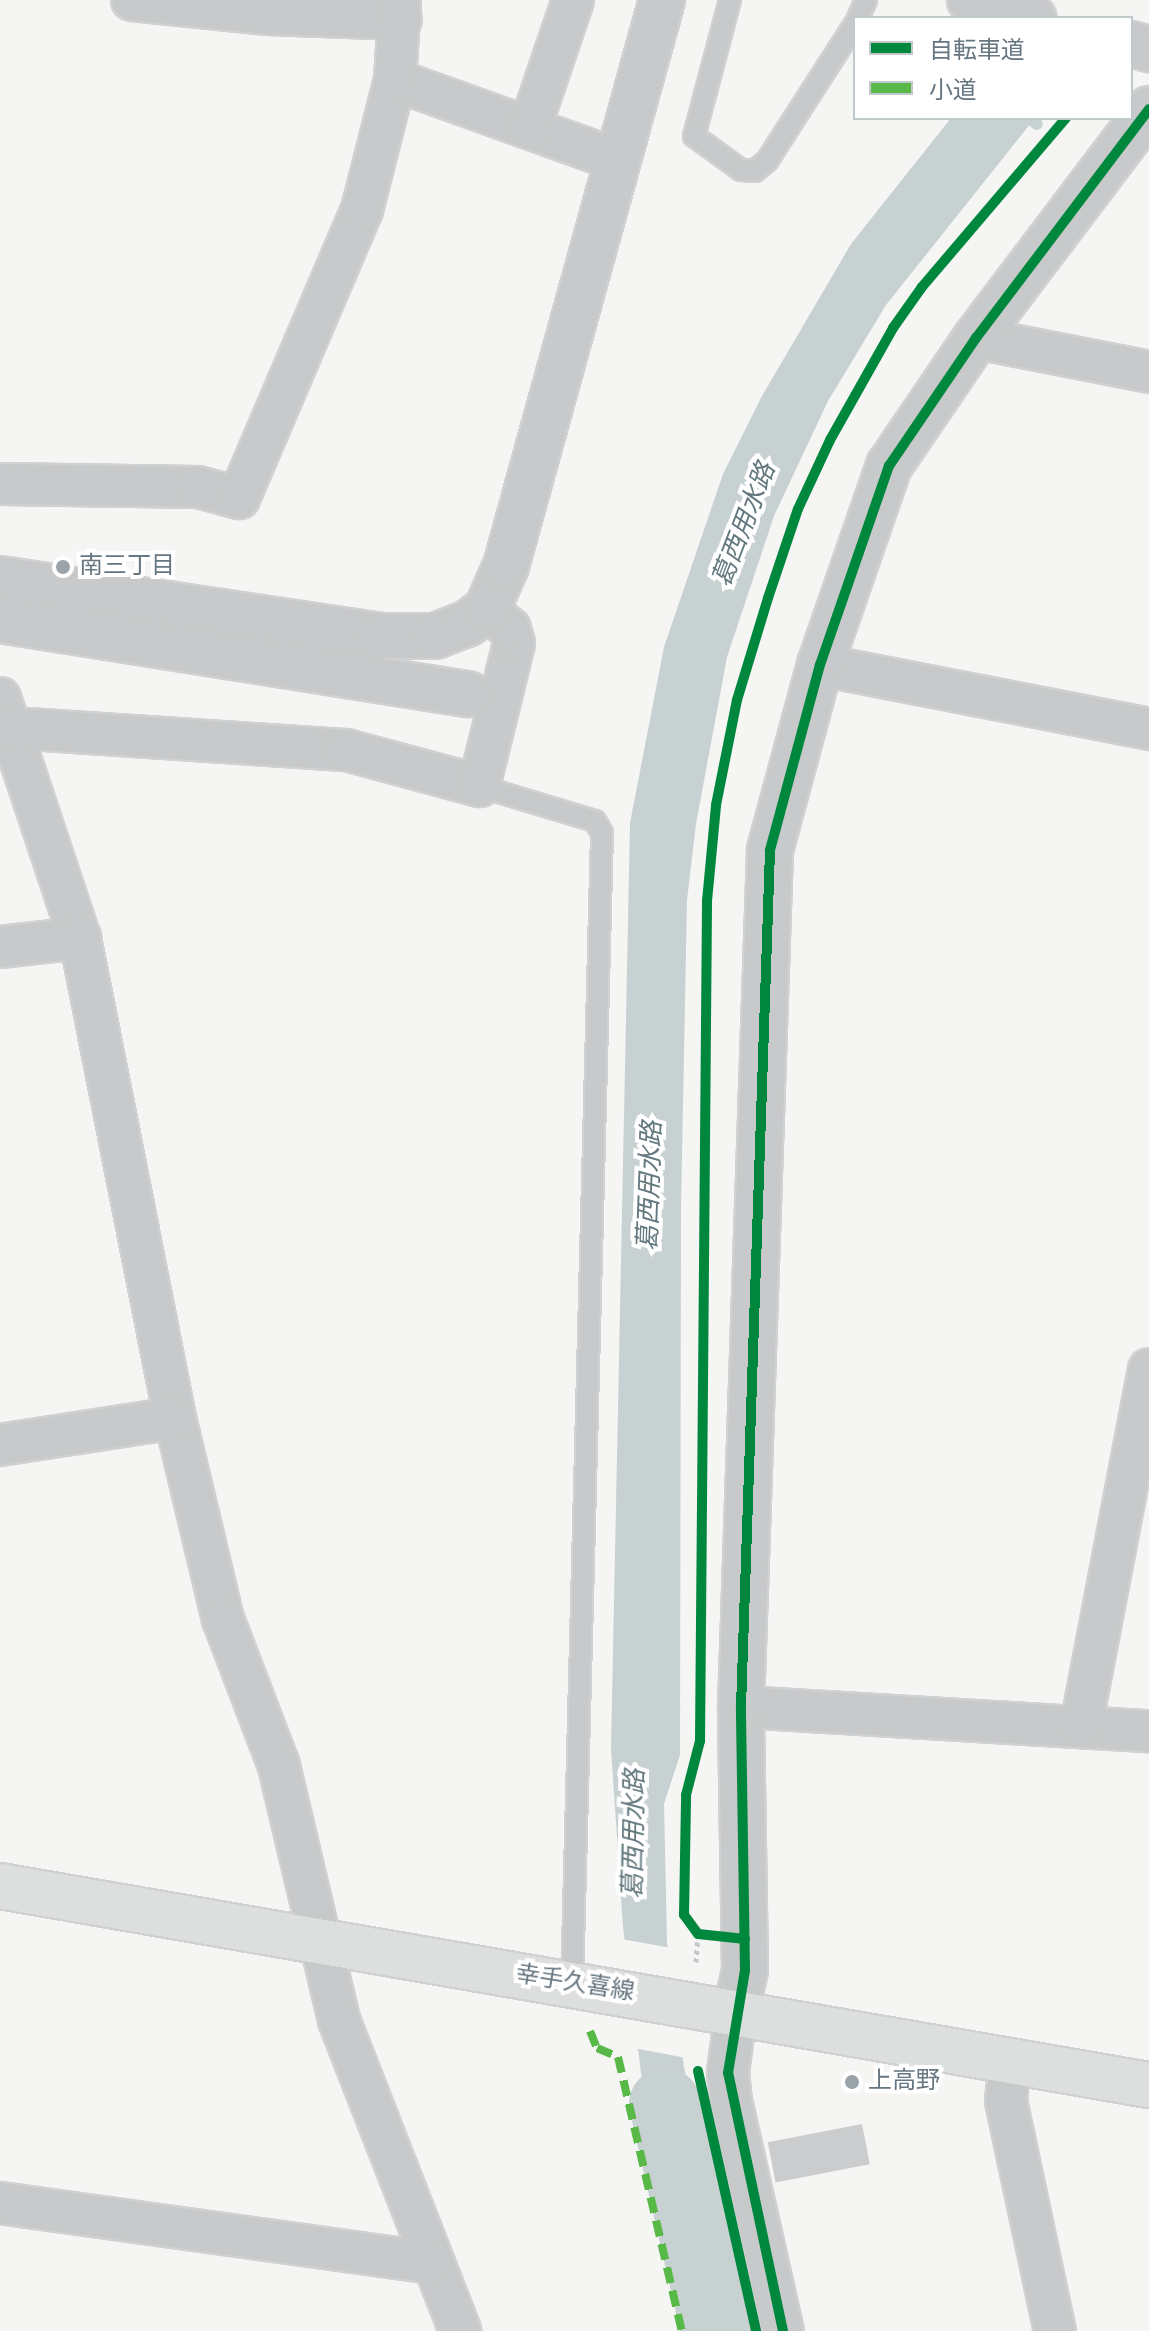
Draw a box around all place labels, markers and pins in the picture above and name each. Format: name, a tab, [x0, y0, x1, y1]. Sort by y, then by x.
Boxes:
place label: 南三丁目	[79, 553, 175, 581]
marker: 南三丁目	[54, 558, 72, 576]
place label: 上高野	[868, 2068, 940, 2096]
marker: 上高野	[843, 2073, 861, 2091]

